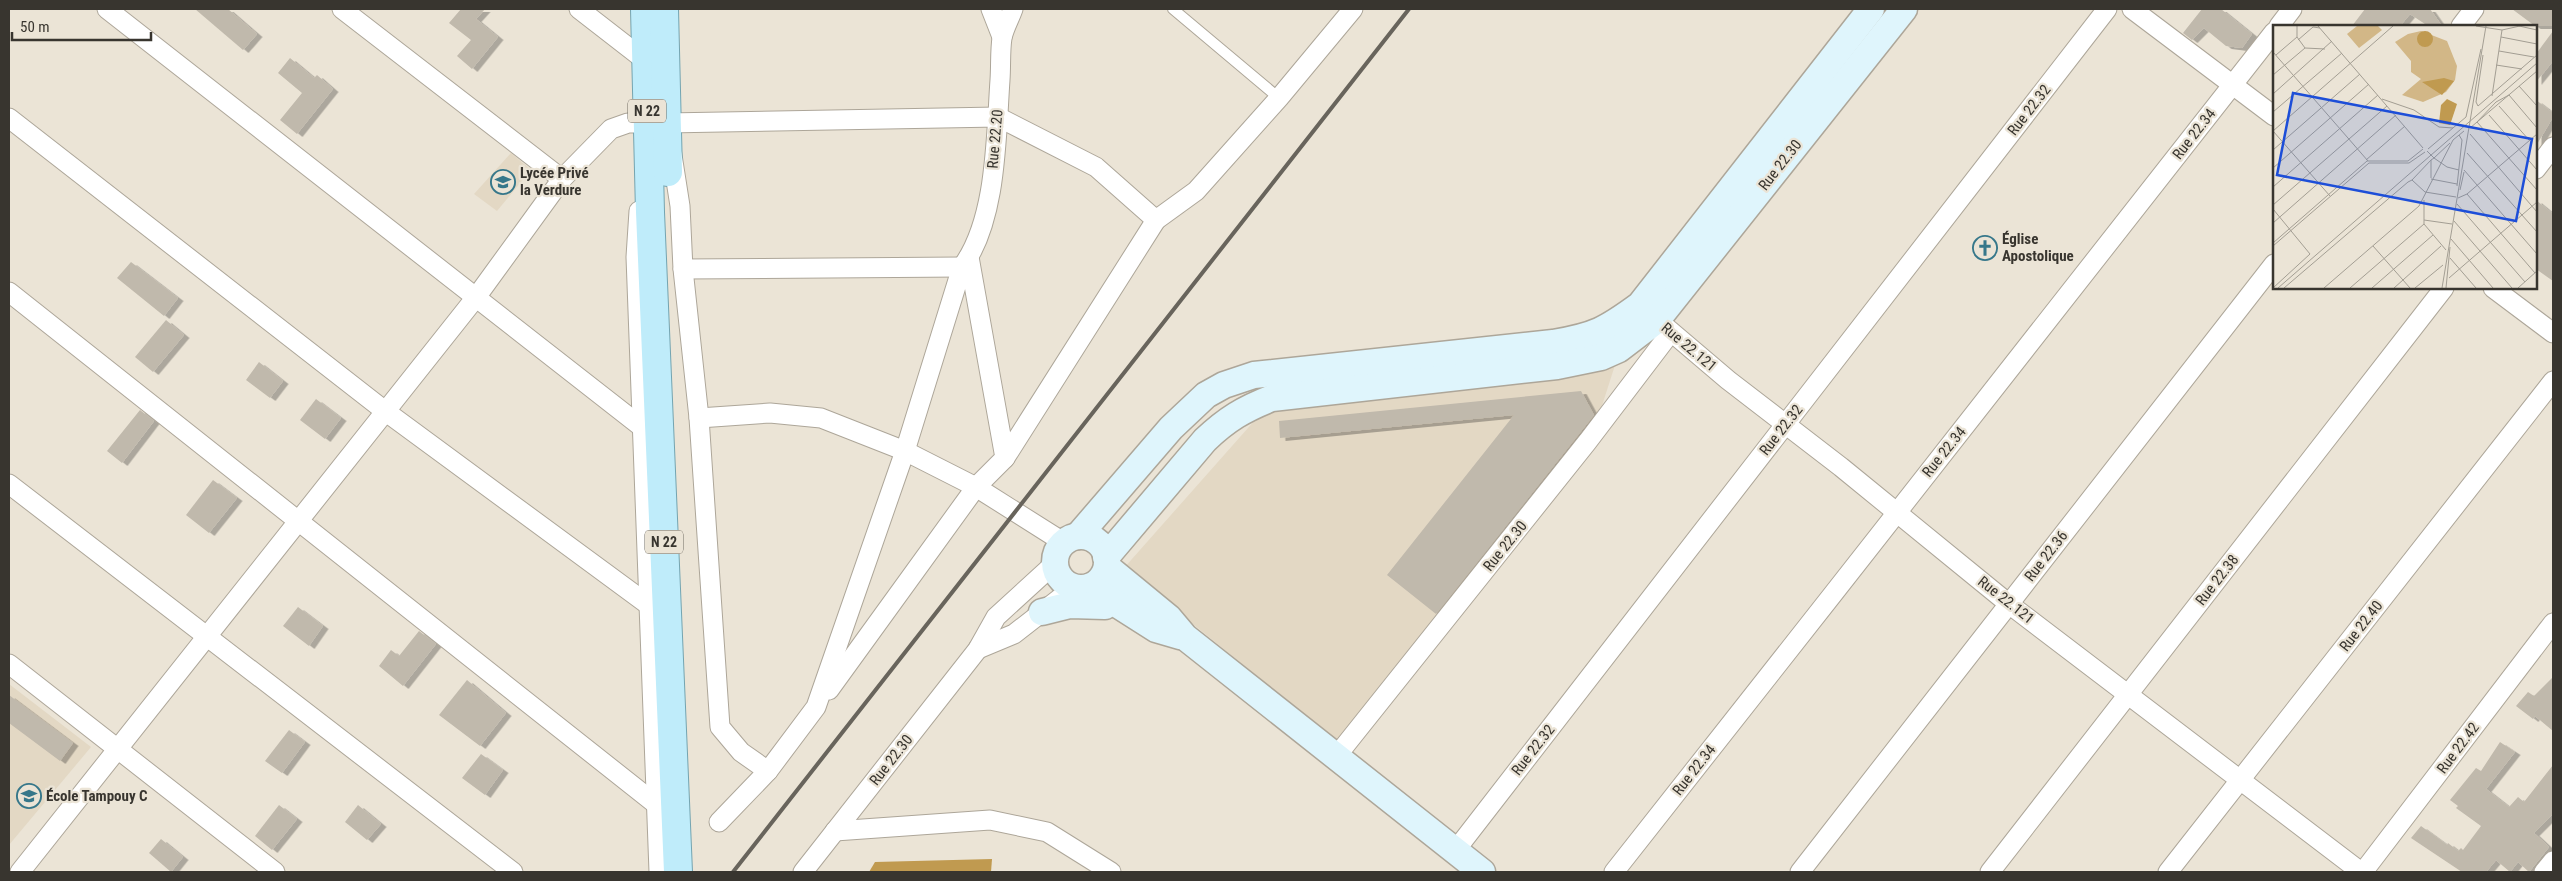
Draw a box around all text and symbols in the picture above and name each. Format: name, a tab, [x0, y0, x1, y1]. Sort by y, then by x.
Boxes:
scale bar	[12, 10, 151, 42]
text: 50 m	[20, 18, 50, 36]
inset map	[2273, 25, 2537, 289]
street label: Rue 22.32	[2004, 81, 2054, 139]
road number: N 22	[628, 100, 666, 122]
street label: Rue 22.34	[2169, 105, 2219, 163]
street label: Rue 22.20	[983, 109, 1007, 169]
street label: Rue 22.30	[1755, 136, 1805, 194]
place label: Lycée Privé la Verdure	[520, 164, 589, 199]
school or university icon: Lycée Privé la Verdure	[490, 169, 516, 195]
place label: Église Apostolique	[2002, 230, 2074, 265]
church icon: Église Apostolique	[1972, 235, 1998, 261]
street label: Rue 22.121	[1658, 319, 1720, 375]
street label: Rue 22.32	[1756, 401, 1806, 459]
street label: Rue 22.34	[1918, 423, 1970, 481]
street label: Rue 22.30	[1479, 517, 1531, 575]
street label: Rue 22.36	[2021, 527, 2071, 585]
road number: N 22	[645, 530, 683, 554]
street label: Rue 22.38	[2192, 551, 2242, 609]
street label: Rue 22.121	[1974, 572, 2038, 628]
street label: Rue 22.40	[2336, 597, 2386, 655]
street label: Rue 22.42	[2433, 719, 2483, 777]
street label: Rue 22.32	[1508, 721, 1558, 779]
street label: Rue 22.30	[866, 731, 916, 789]
street label: Rue 22.34	[1669, 741, 1719, 799]
school or university icon: École Tampouy C	[16, 783, 42, 809]
place label: École Tampouy C	[46, 787, 148, 805]

